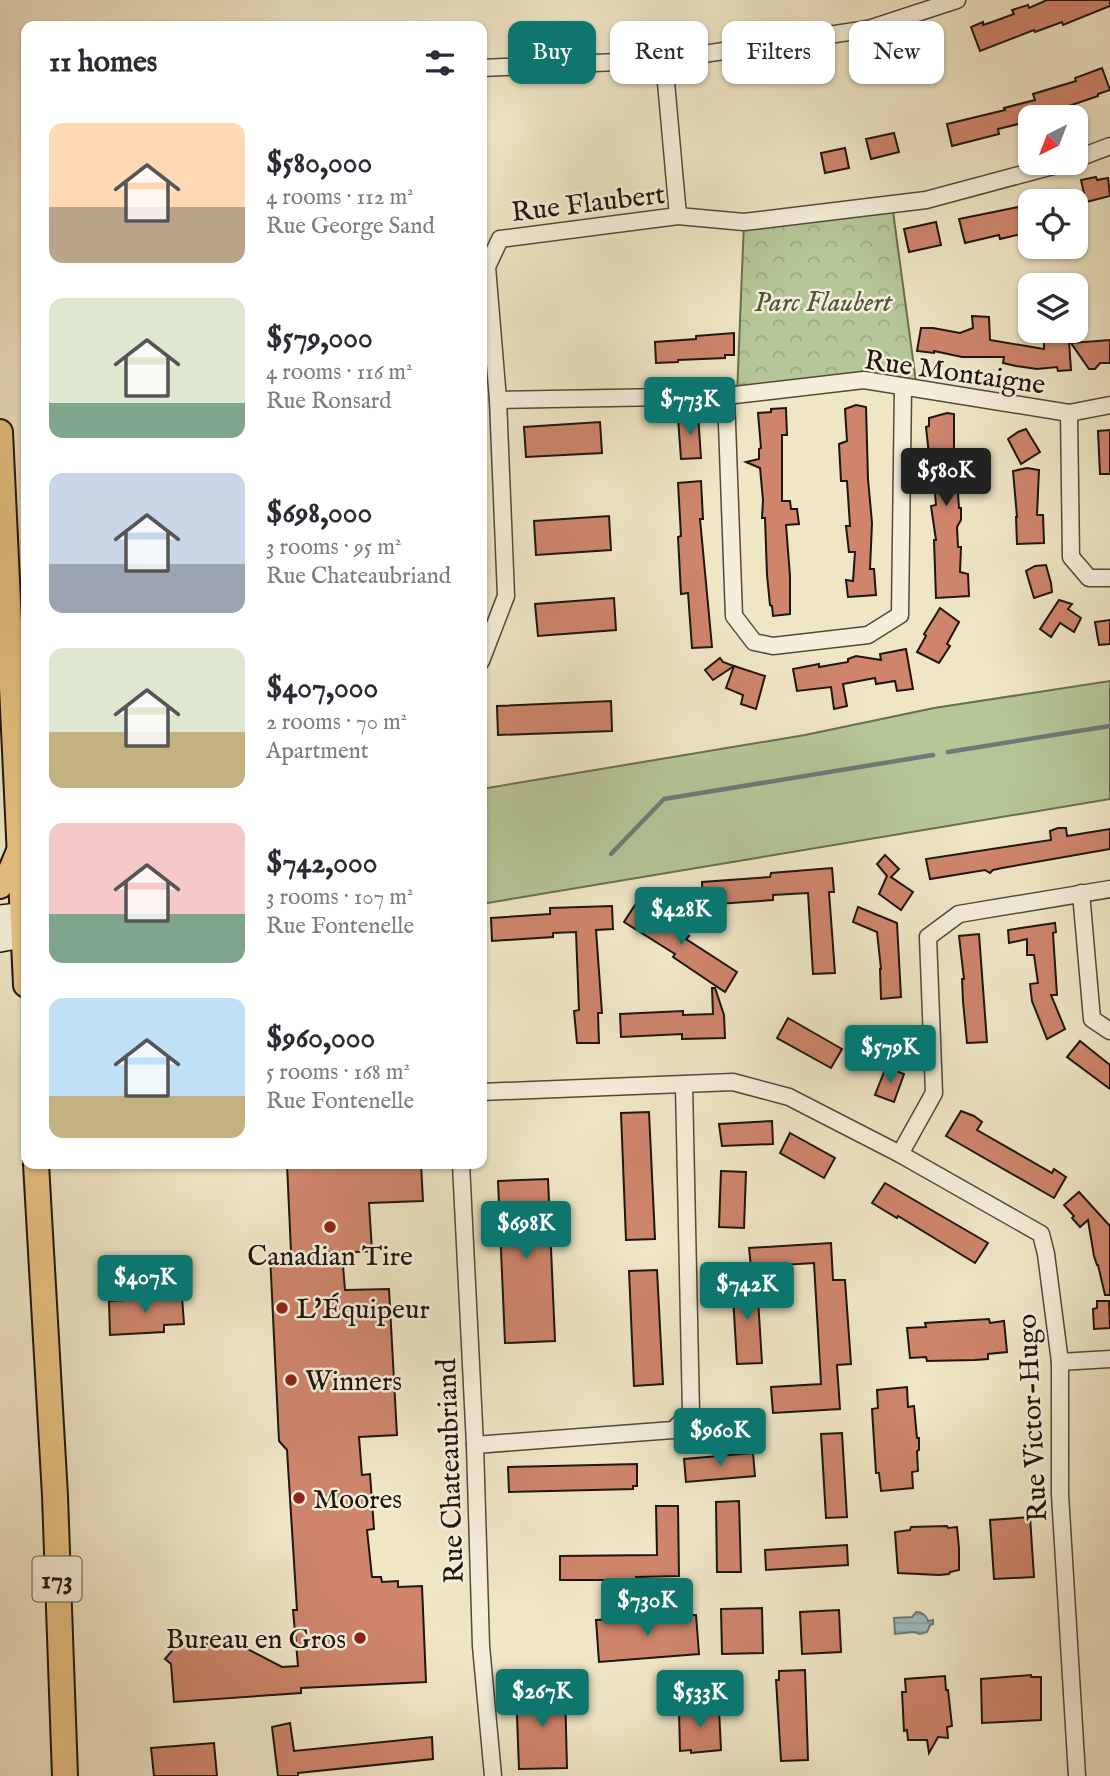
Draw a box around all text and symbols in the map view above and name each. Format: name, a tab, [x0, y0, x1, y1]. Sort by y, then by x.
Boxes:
chip: Buy	[508, 21, 596, 84]
chip: Rent	[610, 21, 708, 84]
chip: Filters	[722, 21, 835, 84]
chip: New	[849, 21, 944, 84]
text: 11 homes	[49, 44, 157, 82]
icon: filters	[421, 44, 459, 82]
north arrow	[1018, 105, 1088, 175]
map controls	[1018, 105, 1088, 343]
text: $580,000	[266, 145, 372, 183]
icon: home	[105, 151, 189, 235]
street label: Rue Flaubert	[510, 178, 667, 231]
text: 4 rooms · 112 m²	[266, 183, 414, 212]
button: locate	[1018, 189, 1088, 259]
text: Rue George Sand	[266, 212, 435, 241]
button: layers	[1018, 273, 1088, 343]
park label: Parc Flaubert	[754, 286, 893, 321]
text: $579,000	[266, 320, 373, 358]
icon: home	[105, 326, 189, 410]
street label: Rue Montaigne	[862, 343, 1048, 404]
text: 4 rooms · 116 m²	[266, 358, 413, 387]
pin: $773K	[641, 378, 739, 437]
text: $773K	[660, 385, 720, 414]
text: Rue Ronsard	[266, 387, 392, 416]
pin: $580K	[897, 448, 995, 508]
text: $580K	[917, 456, 975, 485]
text: $698,000	[266, 495, 372, 533]
icon: home	[105, 501, 189, 585]
text: 3 rooms · 95 m²	[266, 533, 401, 562]
text: Rue Chateaubriand	[266, 562, 451, 591]
text: $407,000	[266, 670, 378, 708]
icon: home	[105, 676, 189, 760]
text: 2 rooms · 70 m²	[266, 708, 407, 737]
text: Apartment	[266, 737, 369, 766]
text: $742,000	[266, 845, 378, 883]
icon: home	[105, 851, 189, 935]
text: 3 rooms · 107 m²	[266, 883, 414, 912]
pin: $428K	[632, 888, 730, 947]
text: $428K	[651, 895, 711, 924]
text: Rue Fontenelle	[266, 912, 414, 941]
text: $960,000	[266, 1020, 375, 1058]
icon: home	[105, 1026, 189, 1110]
pin: $579K	[841, 1026, 939, 1085]
text: $579K	[861, 1033, 919, 1062]
text: 5 rooms · 168 m²	[266, 1058, 410, 1087]
text: Rue Fontenelle	[266, 1087, 414, 1116]
pin: $698K	[477, 1202, 575, 1261]
text: $698K	[497, 1209, 555, 1238]
marker: Canadian Tire	[322, 1219, 338, 1235]
place label: Canadian Tire	[247, 1240, 413, 1275]
pin: $407K	[96, 1256, 194, 1315]
pin: $742K	[698, 1262, 796, 1322]
text: $407K	[114, 1263, 176, 1292]
text: $742K	[716, 1270, 778, 1299]
place label: L'Équipeur	[296, 1292, 430, 1328]
marker: L'Équipeur	[274, 1300, 290, 1316]
street label: Rue Victor-Hugo	[1011, 1313, 1056, 1523]
street label: Rue Chateaubriand	[430, 1358, 473, 1584]
place label: Winners	[305, 1365, 402, 1400]
marker: Winners	[283, 1372, 299, 1388]
pin: $960K	[671, 1408, 769, 1468]
text: $960K	[690, 1416, 750, 1445]
place label: Moores	[313, 1483, 402, 1518]
marker: Moores	[291, 1490, 307, 1506]
road number: 173	[32, 1556, 82, 1602]
pin: $730K	[598, 1578, 696, 1638]
text: $730K	[617, 1586, 677, 1615]
place label: Bureau en Gros	[166, 1623, 346, 1658]
marker: Bureau en Gros	[352, 1630, 368, 1646]
pin: $267K	[493, 1670, 591, 1729]
pin: $533K	[651, 1670, 749, 1730]
text: $267K	[512, 1677, 572, 1706]
text: $533K	[673, 1678, 727, 1707]

